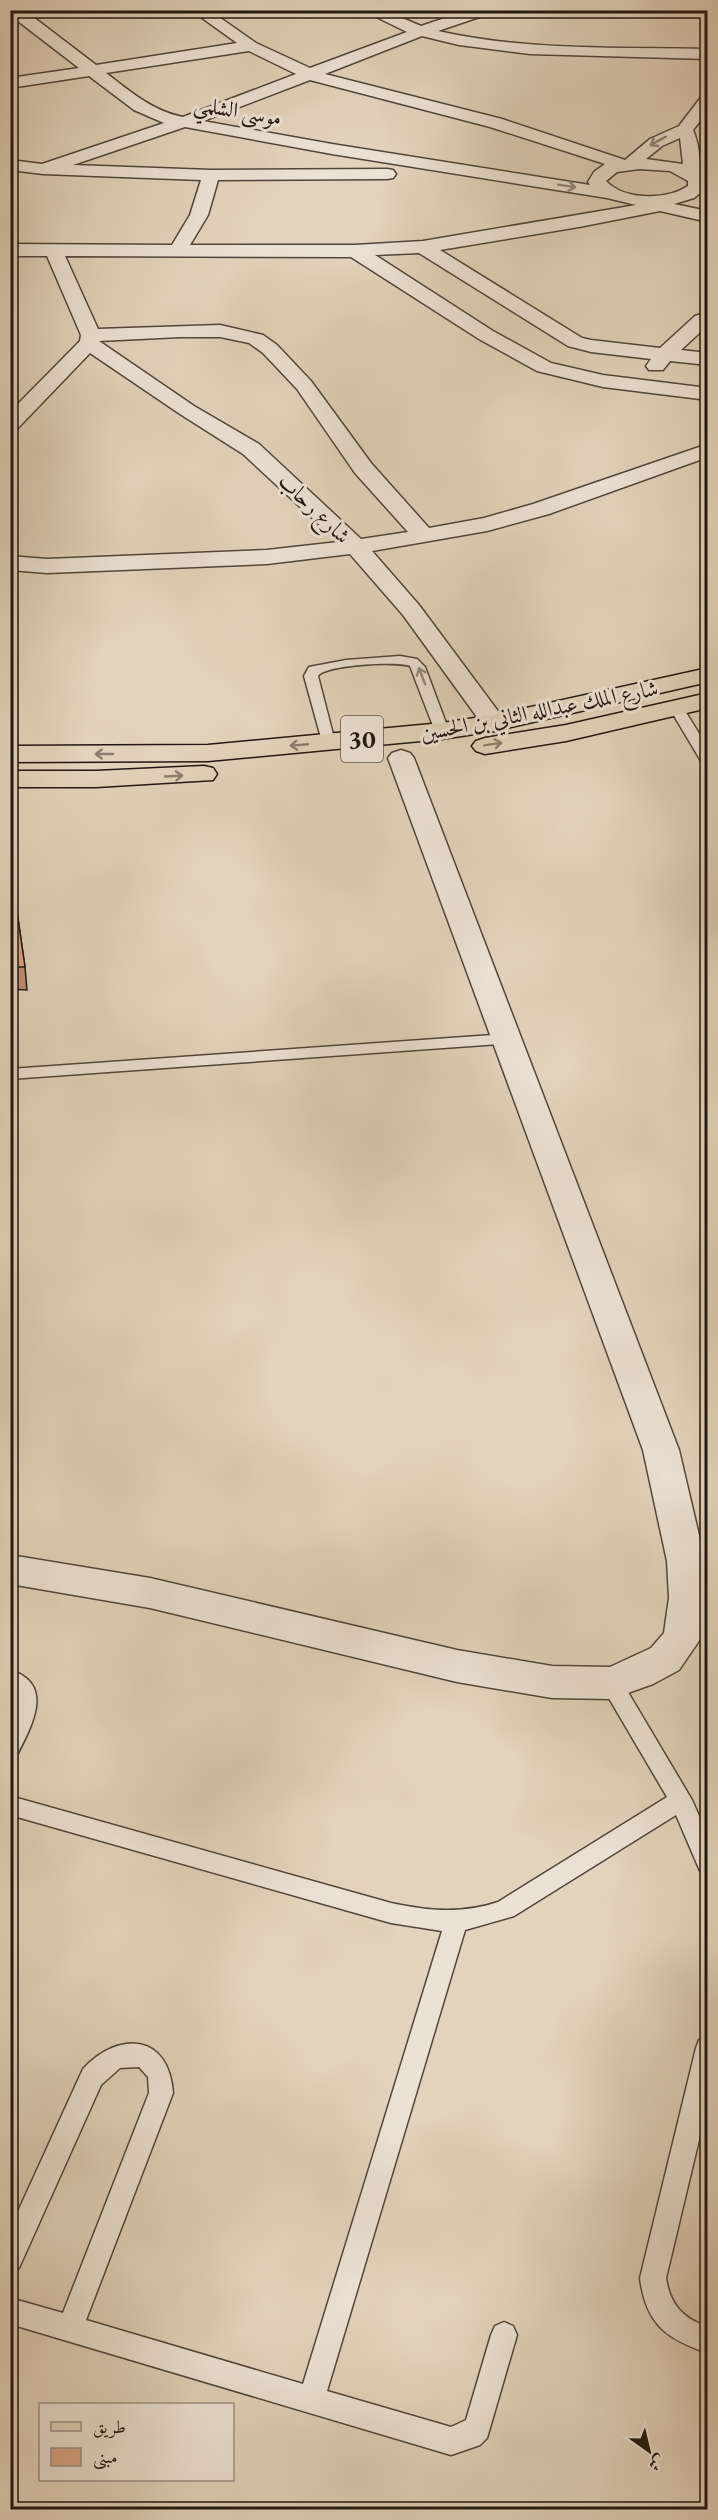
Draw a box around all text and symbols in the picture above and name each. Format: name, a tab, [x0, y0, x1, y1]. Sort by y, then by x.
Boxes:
street label: موسى الشلمي	[191, 89, 284, 138]
one-way arrow	[649, 136, 666, 148]
one-way arrow	[556, 180, 576, 191]
street label: شارع رحاب	[269, 467, 357, 553]
one-way arrow	[416, 667, 427, 686]
street label: شارع الملك عبدالله الثاني بن الحسين	[418, 673, 661, 752]
road number: 30	[341, 716, 383, 762]
one-way arrow	[483, 739, 503, 750]
one-way arrow	[289, 740, 309, 751]
one-way arrow	[94, 748, 114, 759]
one-way arrow	[163, 770, 183, 781]
legend	[39, 2403, 234, 2481]
text: طريق	[93, 2415, 126, 2439]
north arrow	[619, 2421, 679, 2481]
text: مبنى	[93, 2445, 118, 2470]
text: ش	[645, 2450, 670, 2476]

